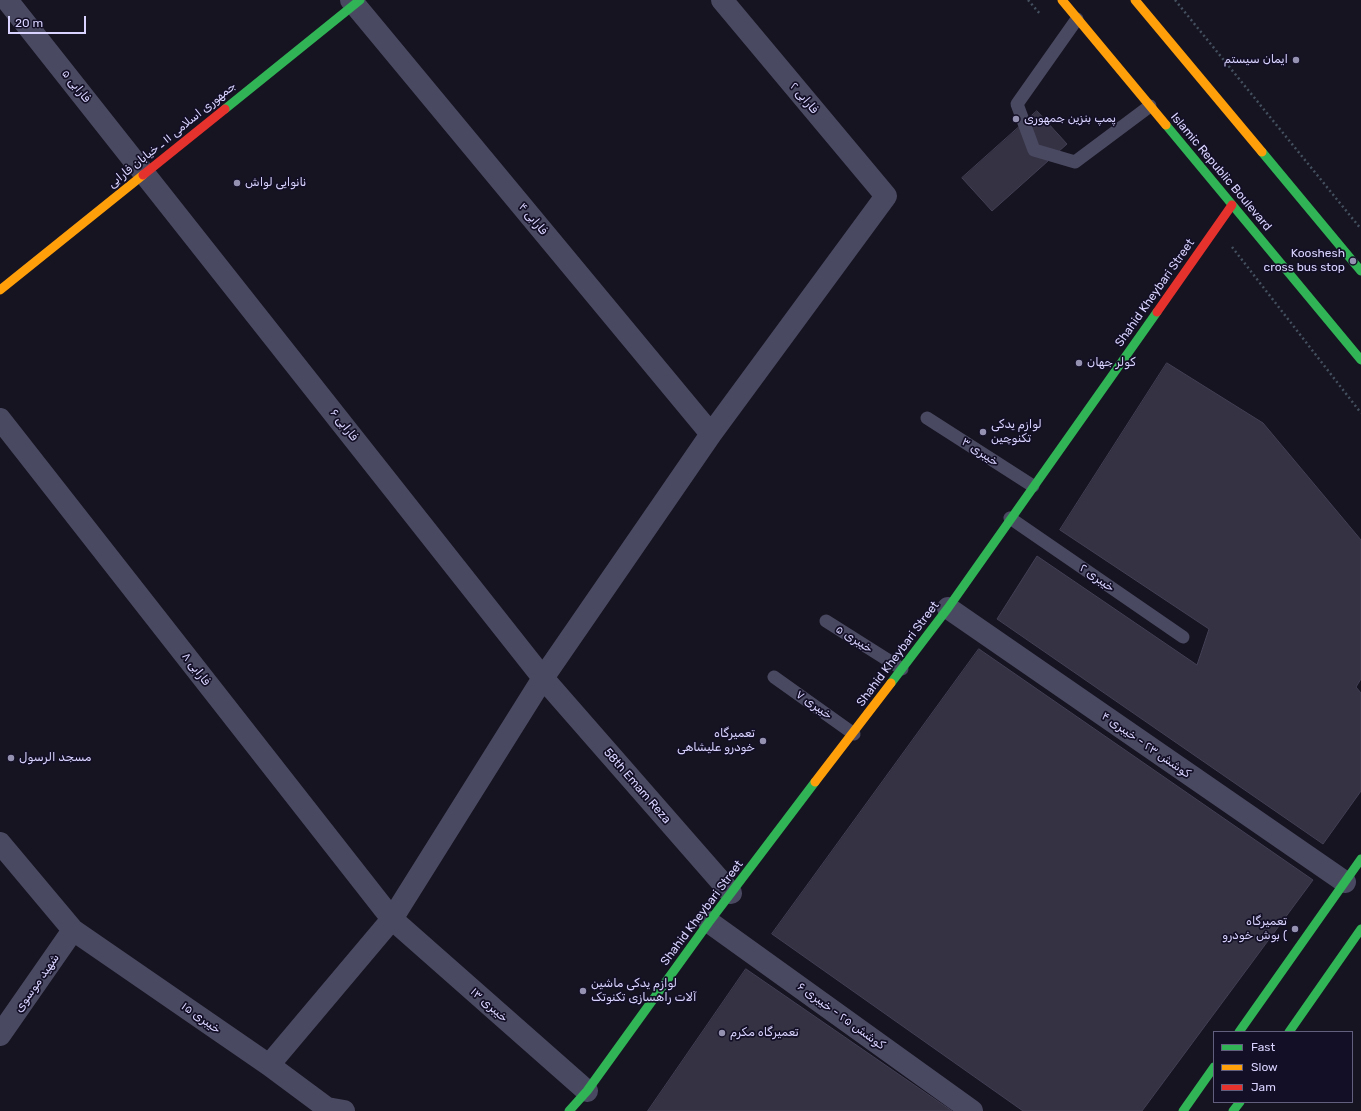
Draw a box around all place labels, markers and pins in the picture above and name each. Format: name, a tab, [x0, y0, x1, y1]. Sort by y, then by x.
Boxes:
place label: ایمان سیستم	[1224, 53, 1288, 67]
marker: ایمان سیستم	[1291, 55, 1301, 65]
place label: پمپ بنزین جمهوری	[1024, 112, 1116, 126]
marker: پمپ بنزین جمهوری	[1011, 114, 1021, 124]
place label: نانوایی لواش	[245, 176, 306, 190]
marker: نانوایی لواش	[232, 178, 242, 188]
place label: Kooshesh cross bus stop	[1264, 247, 1345, 275]
marker: Kooshesh cross bus stop	[1348, 256, 1358, 266]
place label: کولر جهان	[1087, 356, 1136, 370]
marker: کولر جهان	[1074, 358, 1084, 368]
place label: لوازم یدکی تکنوچین	[991, 418, 1042, 446]
marker: لوازم یدکی تکنوچین	[978, 427, 988, 437]
place label: تعمیرگاه خودرو علیشاهی	[677, 727, 755, 755]
marker: تعمیرگاه خودرو علیشاهی	[758, 736, 768, 746]
place label: مسجد الرسول	[19, 751, 91, 765]
marker: مسجد الرسول	[6, 753, 16, 763]
place label: تعمیرگاه بوش خودرو (	[1222, 915, 1287, 943]
marker: تعمیرگاه بوش خودرو (	[1290, 924, 1300, 934]
place label: لوازم یدکی ماشین آلات راهسازی تکنوتک	[591, 977, 696, 1005]
marker: لوازم یدکی ماشین آلات راهسازی تکنوتک	[578, 986, 588, 996]
place label: تعمیرگاه مکرم	[730, 1026, 799, 1040]
marker: تعمیرگاه مکرم	[717, 1028, 727, 1038]

